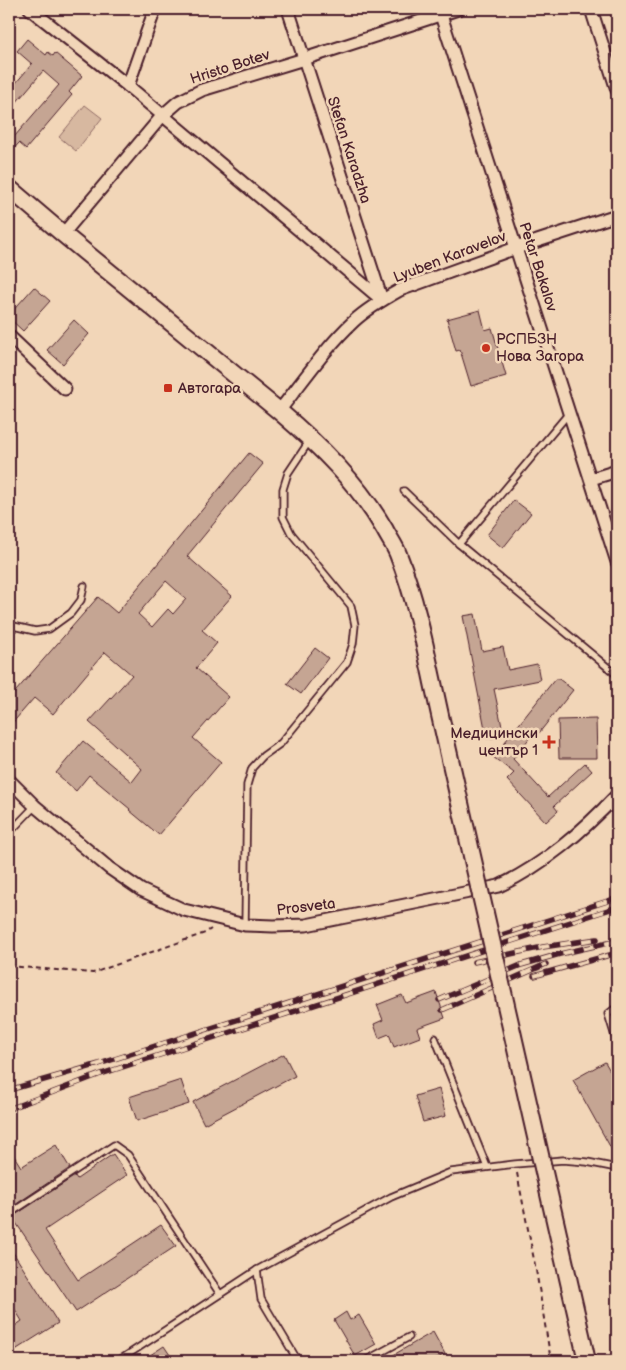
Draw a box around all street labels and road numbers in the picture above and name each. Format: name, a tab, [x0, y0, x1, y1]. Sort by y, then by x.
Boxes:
street label: Hristo Botev	[188, 45, 273, 89]
street label: Stefan Karadzha	[323, 94, 375, 206]
street label: Petar Bakalov	[515, 220, 562, 315]
street label: Lyuben Karavelov	[391, 226, 510, 287]
street label: Prosveta	[276, 894, 336, 920]

